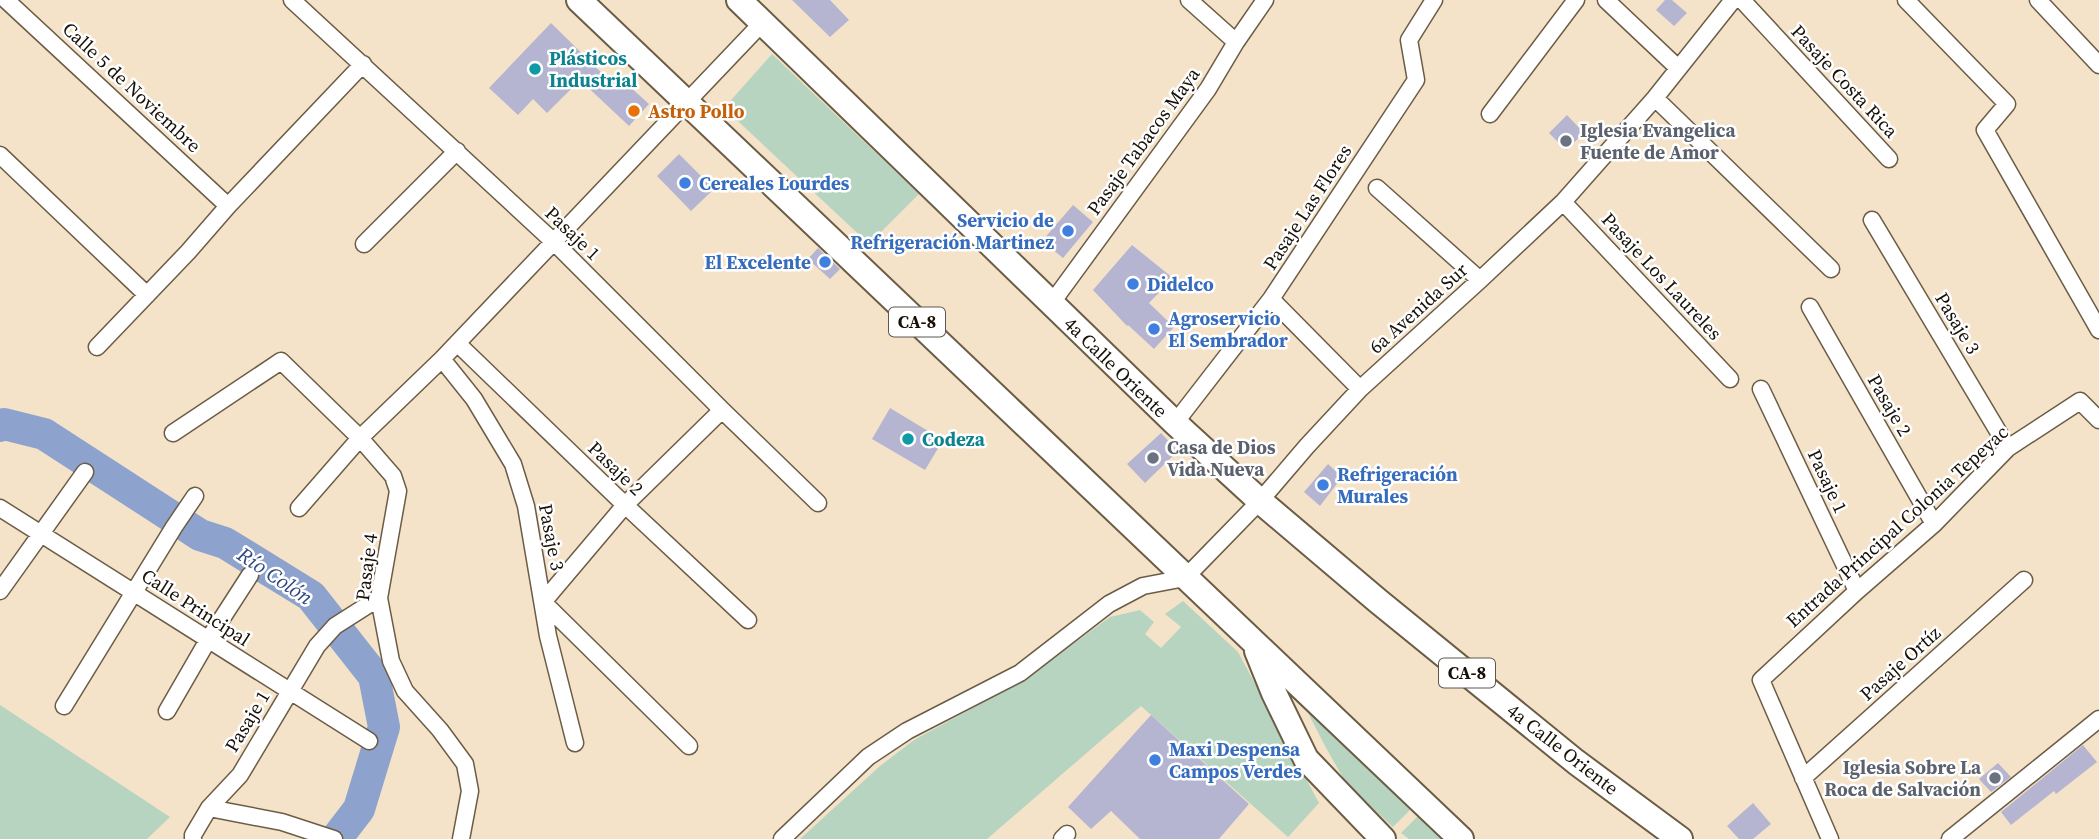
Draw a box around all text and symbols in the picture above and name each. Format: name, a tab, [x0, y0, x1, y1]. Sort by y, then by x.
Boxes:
street label: Calle 5 de Noviembre	[57, 16, 207, 158]
street label: Pasaje Costa Rica	[1786, 19, 1905, 144]
place label: Plásticos Industrial	[549, 45, 637, 93]
marker: Plásticos Industrial	[527, 61, 543, 77]
street label: Pasaje Tabacos Maya	[1081, 62, 1206, 220]
place label: Astro Pollo	[648, 98, 745, 124]
marker: Astro Pollo	[626, 103, 642, 119]
place label: Iglesia Evangelica Fuente de Amor	[1580, 117, 1736, 165]
marker: Iglesia Evangelica Fuente de Amor	[1558, 133, 1574, 149]
street label: Pasaje Las Flores	[1257, 139, 1357, 275]
place label: Cereales Lourdes	[699, 170, 850, 196]
marker: Cereales Lourdes	[677, 175, 693, 191]
street label: Pasaje 1	[540, 200, 606, 266]
place label: Servicio de Refrigeración Martinez	[850, 207, 1054, 255]
street label: Pasaje Los Laureles	[1596, 207, 1728, 345]
marker: Servicio de Refrigeración Martinez	[1060, 223, 1076, 239]
place label: El Excelente	[705, 249, 811, 275]
marker: El Excelente	[817, 254, 833, 270]
street label: 6a Avenida Sur	[1363, 257, 1473, 359]
place label: Didelco	[1147, 271, 1214, 297]
marker: Didelco	[1125, 276, 1141, 292]
street label: Pasaje 3	[1929, 287, 1987, 359]
place label: Agroservicio El Sembrador	[1168, 305, 1288, 353]
road number: CA-8	[889, 308, 945, 336]
street label: 4a Calle Oriente	[1058, 311, 1174, 423]
marker: Agroservicio El Sembrador	[1146, 321, 1162, 337]
street label: Pasaje 2	[1862, 369, 1918, 441]
street label: Entrada Principal Colonia Tepeyac	[1780, 419, 2014, 633]
place label: Codeza	[922, 426, 986, 452]
marker: Codeza	[900, 431, 916, 447]
place label: Casa de Dios Vida Nueva	[1167, 434, 1276, 482]
street label: Pasaje 2	[583, 435, 649, 501]
street label: Pasaje 1	[1802, 445, 1854, 517]
marker: Casa de Dios Vida Nueva	[1145, 450, 1161, 466]
place label: Refrigeración Murales	[1337, 461, 1458, 509]
marker: Refrigeración Murales	[1315, 477, 1331, 493]
street label: Pasaje 3	[533, 501, 571, 573]
street label: Pasaje 4	[349, 531, 383, 602]
water label: Río Colón	[231, 539, 319, 612]
street label: Calle Principal	[137, 562, 256, 652]
street label: Pasaje Ortíz	[1854, 619, 1946, 706]
road number: CA-8	[1439, 658, 1495, 688]
street label: Pasaje 1	[218, 685, 276, 757]
street label: 4a Calle Oriente	[1502, 697, 1624, 801]
place label: Maxi Despensa Campos Verdes	[1169, 736, 1302, 784]
marker: Maxi Despensa Campos Verdes	[1147, 752, 1163, 768]
place label: Iglesia Sobre La Roca de Salvación	[1824, 754, 1982, 802]
marker: Iglesia Sobre La Roca de Salvación	[1987, 770, 2003, 786]

